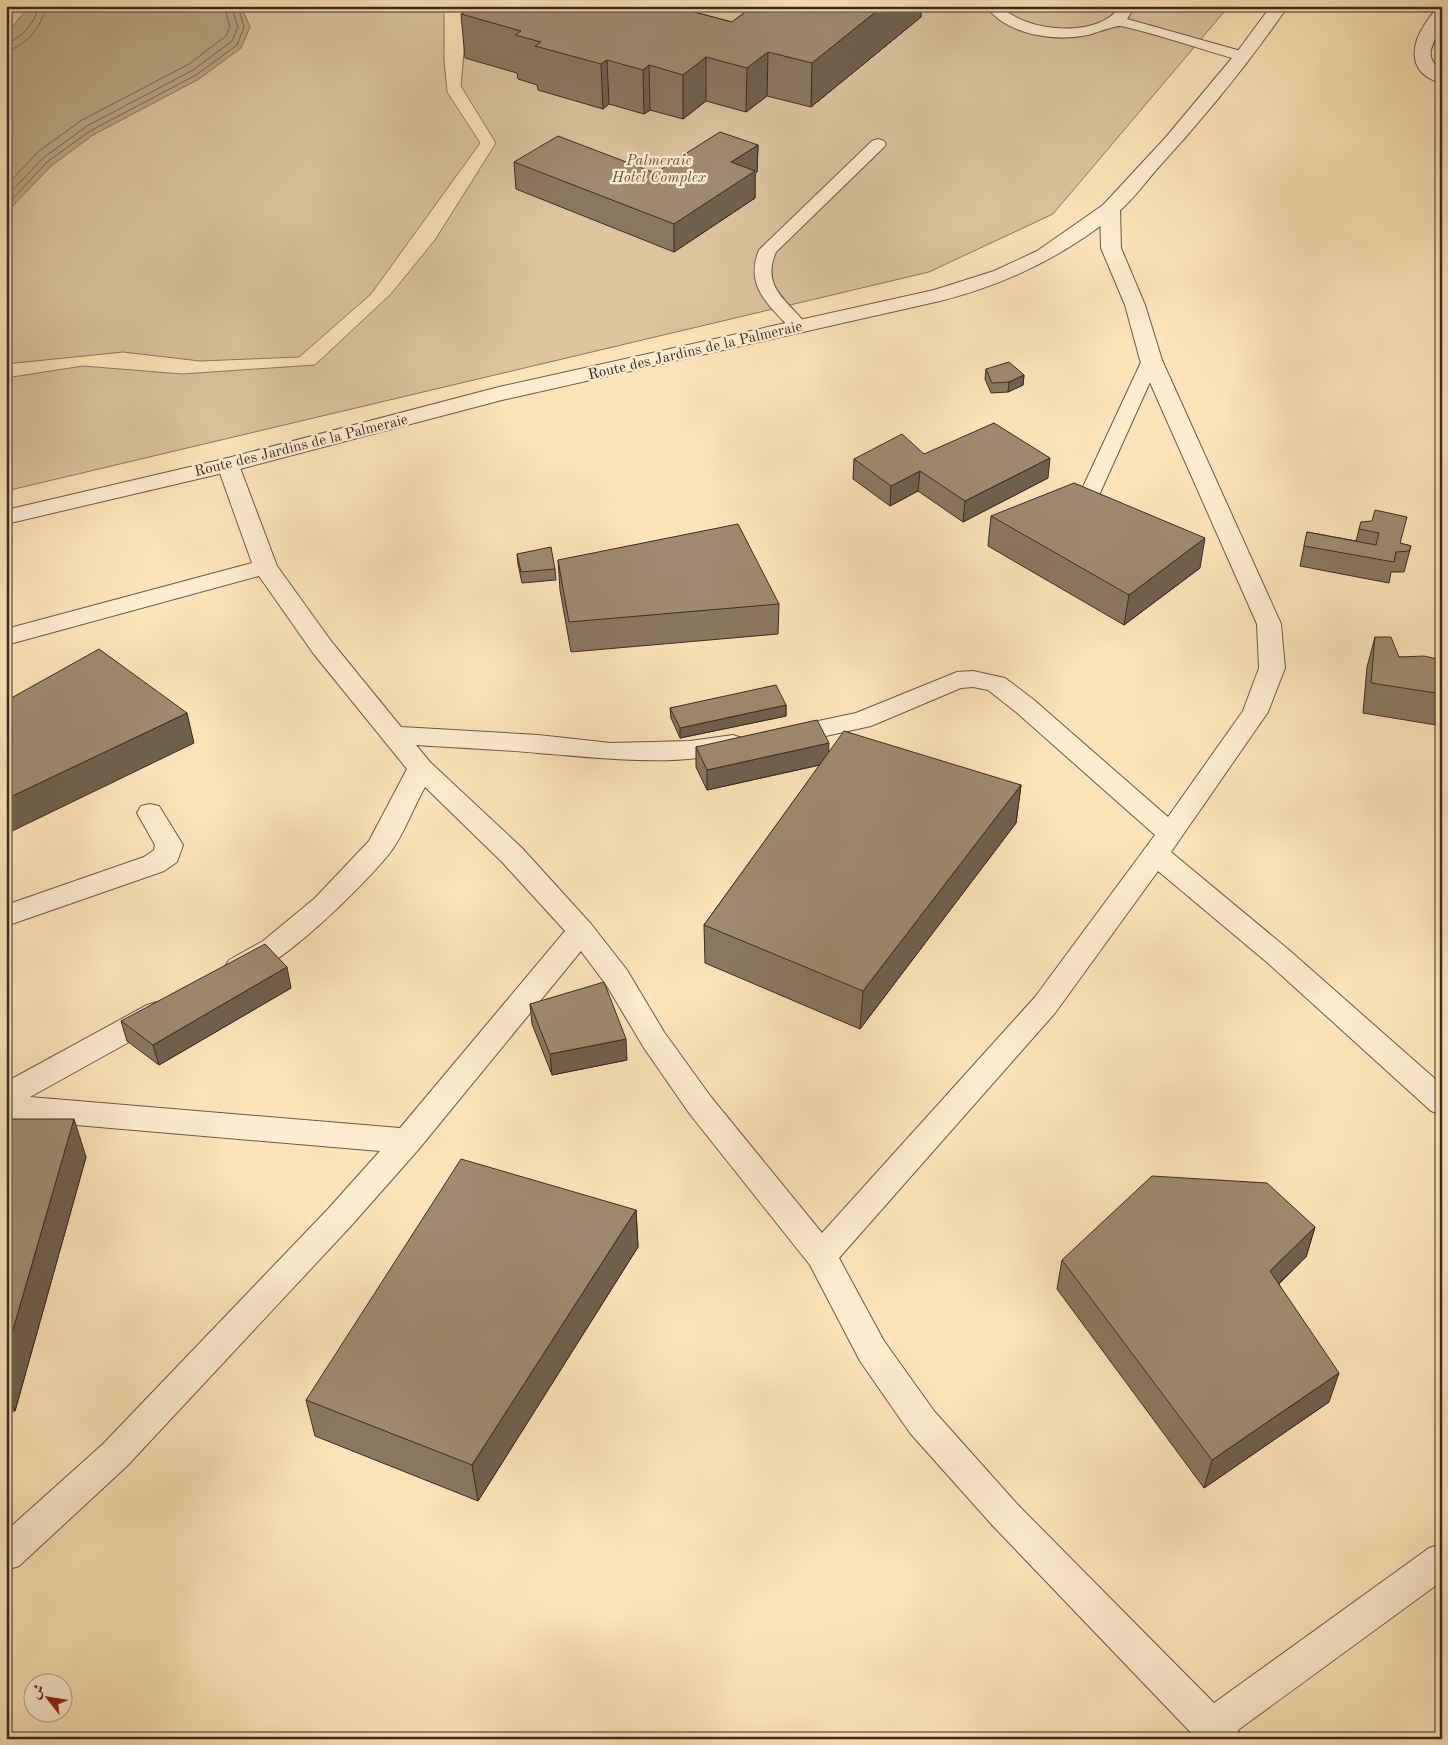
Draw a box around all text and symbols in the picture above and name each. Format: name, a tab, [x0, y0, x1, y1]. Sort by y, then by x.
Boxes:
park label: Palmeraie Hotel Complex	[611, 154, 707, 186]
street label: Route des Jardins de la Palmeraie	[587, 319, 804, 383]
street label: Route des Jardins de la Palmeraie	[193, 413, 410, 480]
north arrow	[22, 1672, 72, 1722]
text: ش	[28, 1682, 47, 1701]

